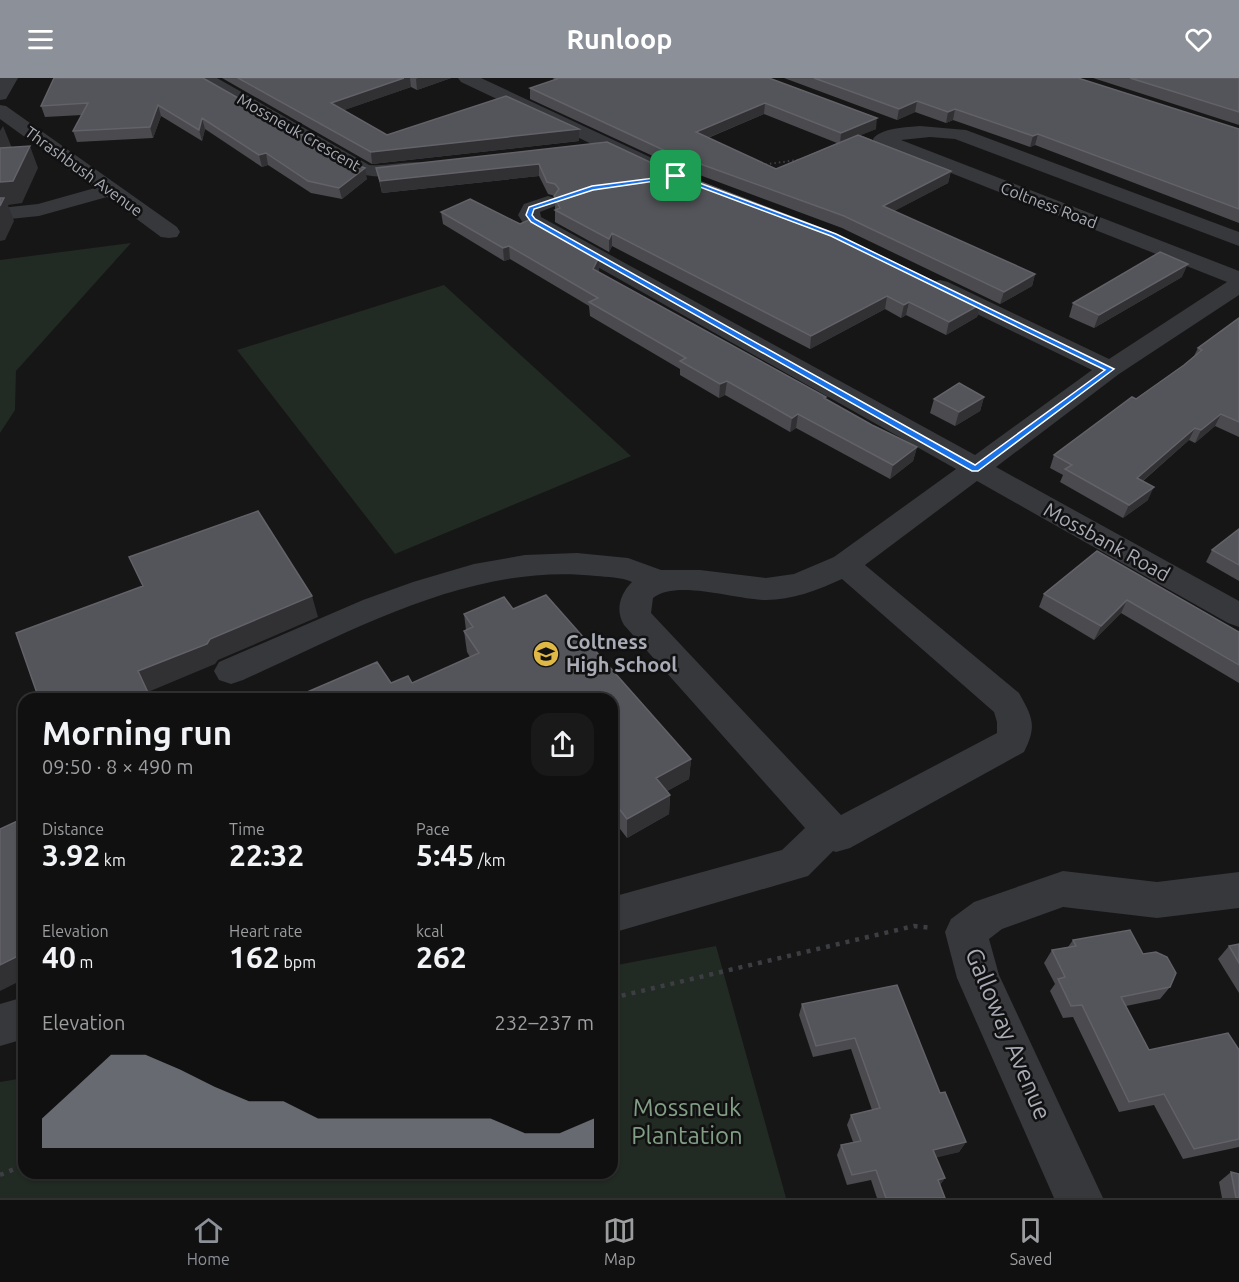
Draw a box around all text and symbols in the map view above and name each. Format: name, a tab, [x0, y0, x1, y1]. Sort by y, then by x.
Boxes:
icon: menu	[24, 23, 57, 56]
icon: heart	[1182, 23, 1215, 56]
text: Runloop	[567, 24, 672, 54]
street label: Mossneuk Crescent	[234, 89, 364, 175]
street label: Thrashbush Avenue	[22, 122, 146, 220]
pin	[650, 150, 701, 201]
icon: arrive	[659, 159, 692, 192]
street label: Coltness Road	[998, 178, 1100, 232]
street label: Mossbank Road	[1040, 497, 1174, 586]
place label: Coltness High School	[566, 630, 677, 676]
school or university icon: Coltness High School	[531, 639, 561, 669]
button: share	[531, 713, 594, 776]
text: Morning run	[42, 714, 232, 751]
text: 09:50 · 8 × 490 m	[42, 755, 194, 778]
text: Distance	[42, 820, 104, 838]
text: Time	[229, 820, 265, 838]
text: Pace	[416, 820, 450, 838]
text: 3.92	[42, 838, 100, 872]
text: 22:32	[229, 838, 304, 872]
text: 5:45	[416, 838, 474, 872]
text: km	[100, 851, 126, 869]
text: /km	[474, 851, 506, 869]
text: Elevation	[42, 922, 109, 940]
text: Heart rate	[229, 922, 303, 940]
text: kcal	[416, 922, 444, 940]
text: 40	[42, 940, 76, 974]
text: 162	[229, 940, 280, 974]
text: 262	[416, 940, 467, 974]
street label: Galloway Avenue	[960, 944, 1057, 1124]
text: m	[76, 953, 93, 971]
text: bpm	[280, 953, 316, 971]
text: Elevation	[42, 1011, 125, 1034]
text: 232–237 m	[495, 1011, 594, 1034]
park label: Mossneuk Plantation	[631, 1094, 743, 1149]
tab: Home	[187, 1214, 230, 1268]
tab: Map	[603, 1214, 636, 1268]
tab: Saved	[1010, 1214, 1052, 1268]

